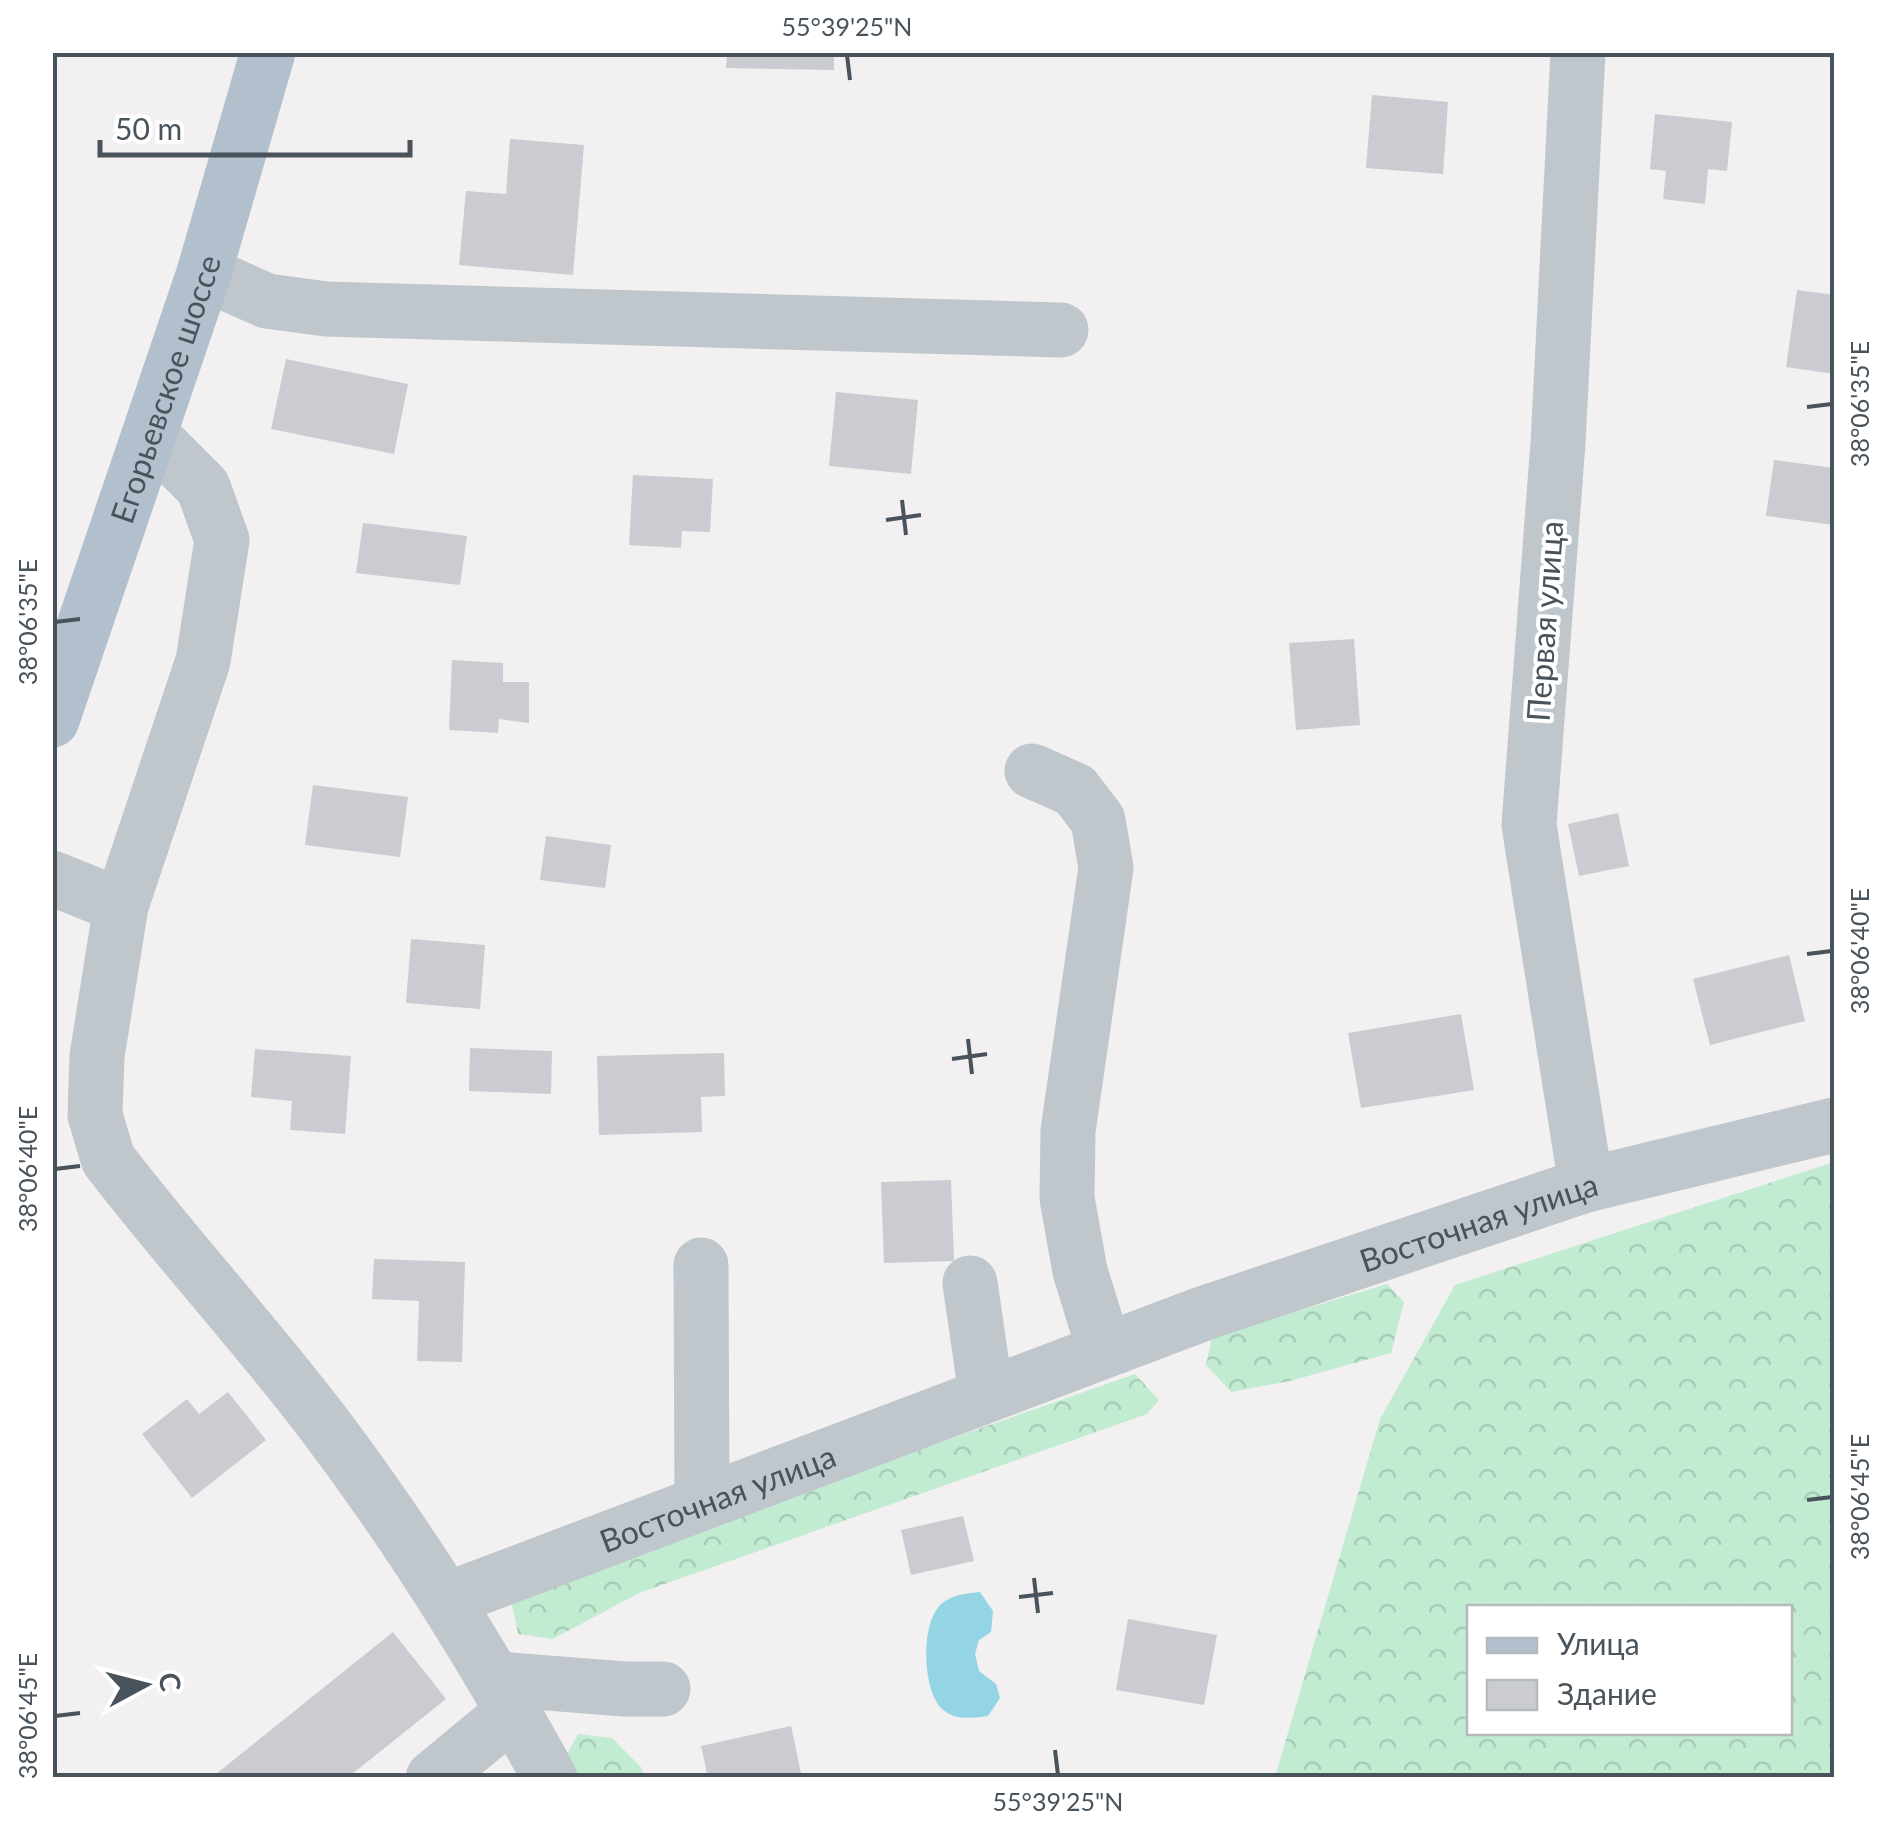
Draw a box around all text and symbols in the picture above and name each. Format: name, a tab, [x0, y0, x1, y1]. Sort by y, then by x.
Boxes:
text: 55°39'25"N	[782, 11, 912, 41]
scale bar	[100, 95, 410, 157]
text: 50 m	[115, 110, 182, 146]
street label: Егорьевское шоссе	[101, 250, 228, 528]
text: 38°06'35"E	[1844, 341, 1874, 467]
street label: Первая улица	[1518, 519, 1570, 723]
text: 38°06'35"E	[12, 559, 42, 685]
text: 38°06'40"E	[1844, 888, 1874, 1014]
text: 38°06'40"E	[12, 1106, 42, 1232]
street label: Восточная улица	[1354, 1163, 1602, 1279]
text: 38°06'45"E	[1844, 1434, 1874, 1560]
street label: Восточная улица	[594, 1435, 841, 1560]
legend	[1467, 1605, 1792, 1735]
text: Улица	[1557, 1625, 1640, 1661]
north arrow	[95, 1635, 195, 1735]
text: 38°06'45"E	[12, 1653, 42, 1779]
text: С	[153, 1671, 189, 1694]
text: Здание	[1557, 1675, 1657, 1711]
text: 55°39'25"N	[993, 1786, 1123, 1816]

